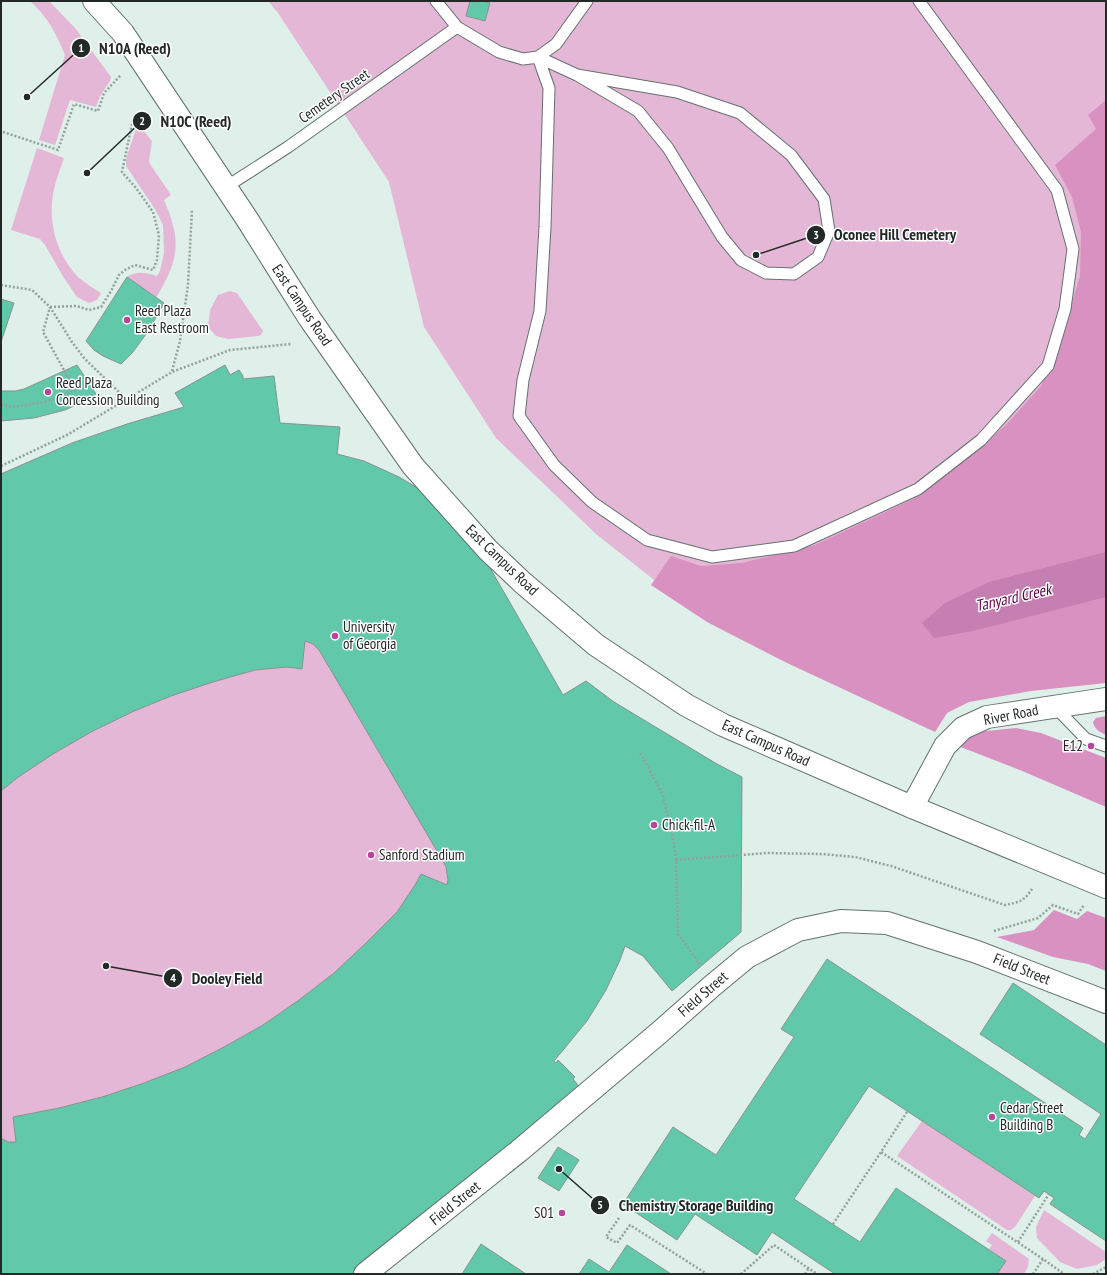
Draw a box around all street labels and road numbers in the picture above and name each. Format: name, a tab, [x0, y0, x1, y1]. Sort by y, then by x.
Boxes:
street label: Cemetery Street	[295, 64, 373, 127]
street label: East Campus Road	[268, 260, 337, 349]
street label: East Campus Road	[462, 520, 543, 599]
street label: River Road	[982, 700, 1040, 729]
street label: East Campus Road	[719, 715, 813, 770]
street label: Field Street	[991, 949, 1054, 989]
street label: Field Street	[674, 967, 731, 1020]
street label: Field Street	[425, 1176, 484, 1229]

